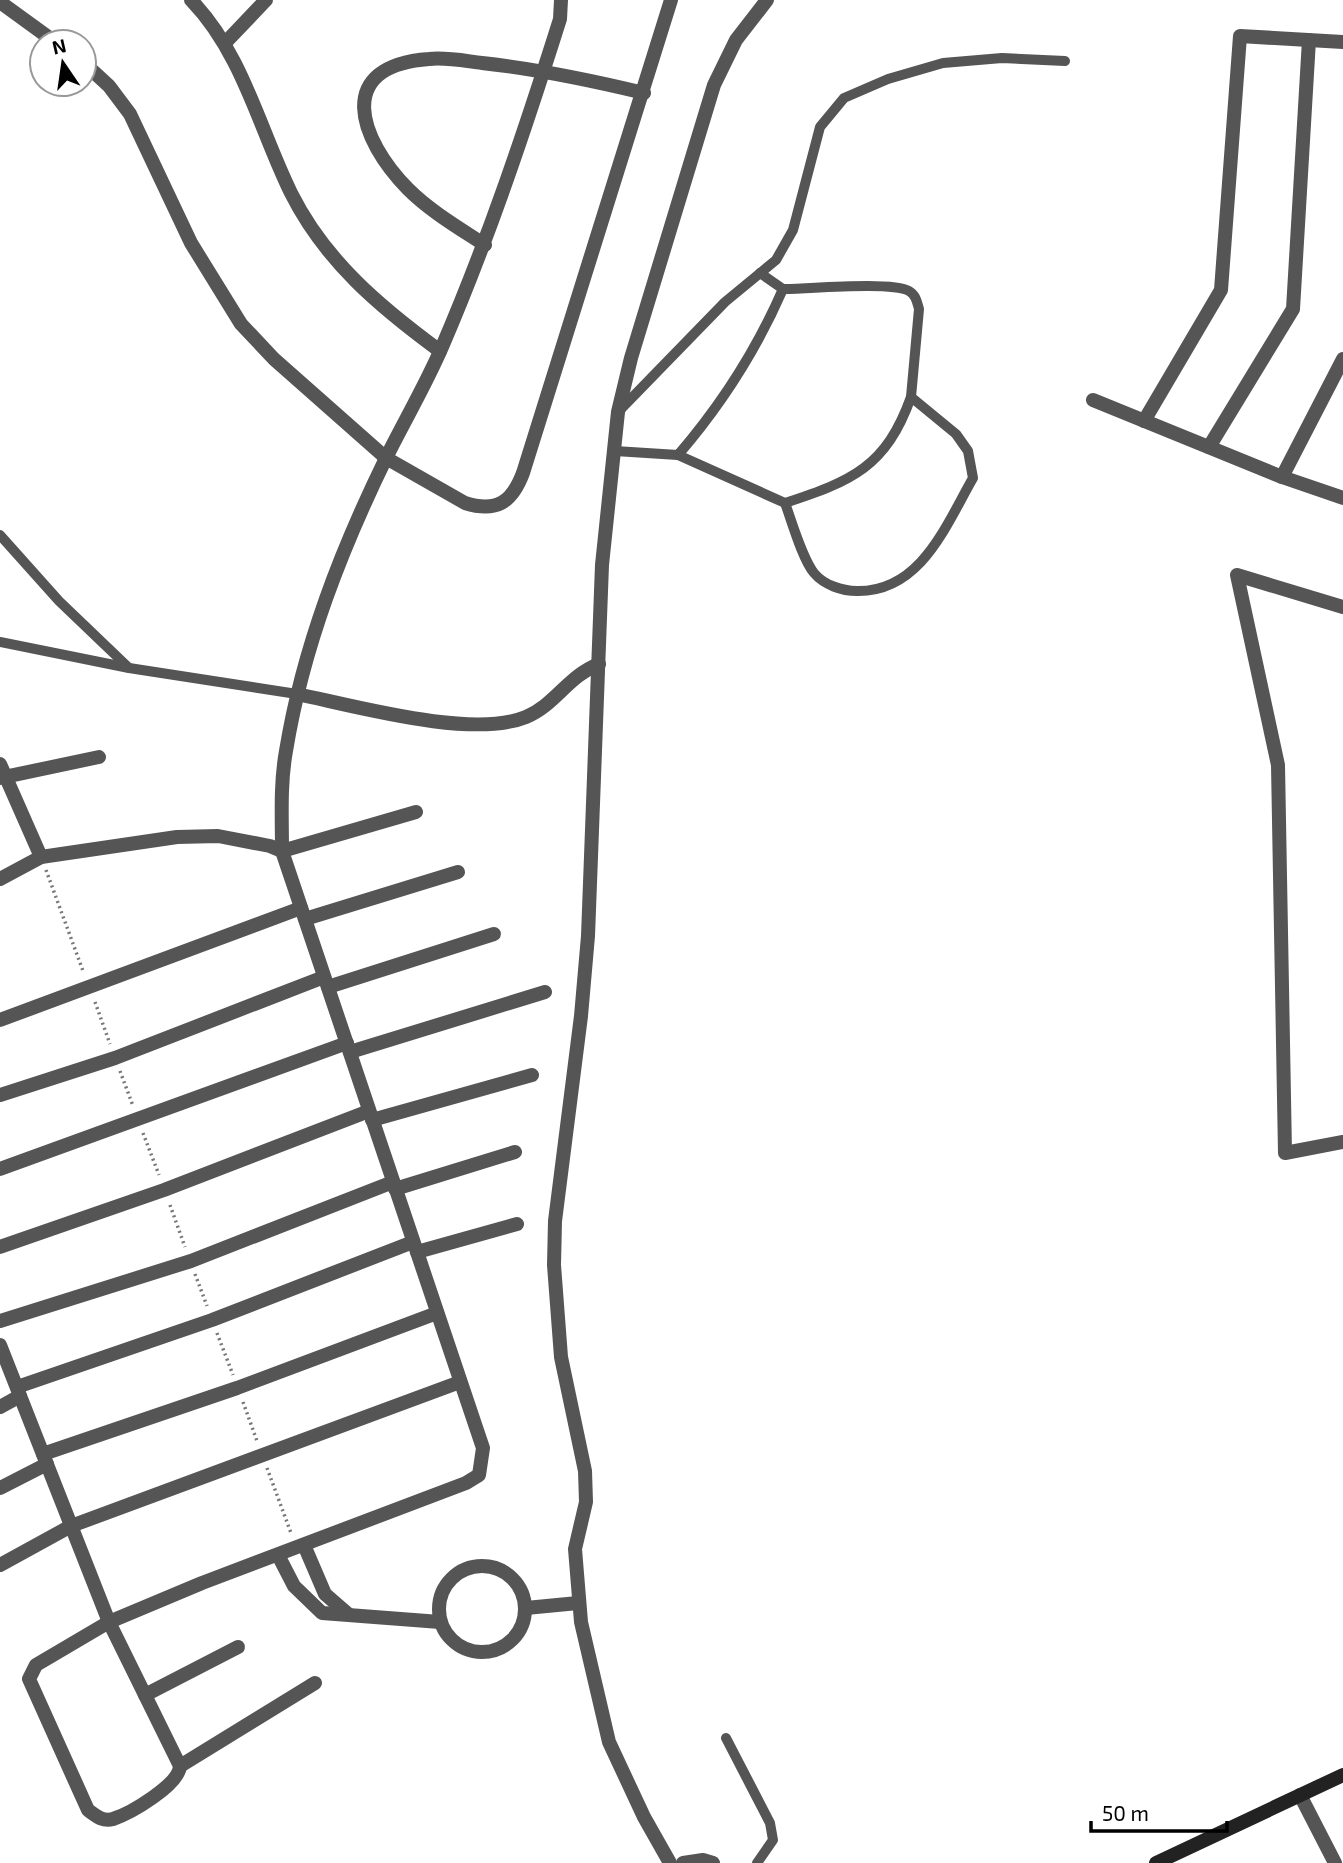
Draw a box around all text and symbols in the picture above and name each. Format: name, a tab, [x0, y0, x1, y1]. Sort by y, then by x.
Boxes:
north arrow	[28, 28, 98, 98]
text: N	[50, 33, 68, 59]
scale bar	[1091, 1790, 1228, 1834]
text: 50 m	[1102, 1800, 1149, 1825]

